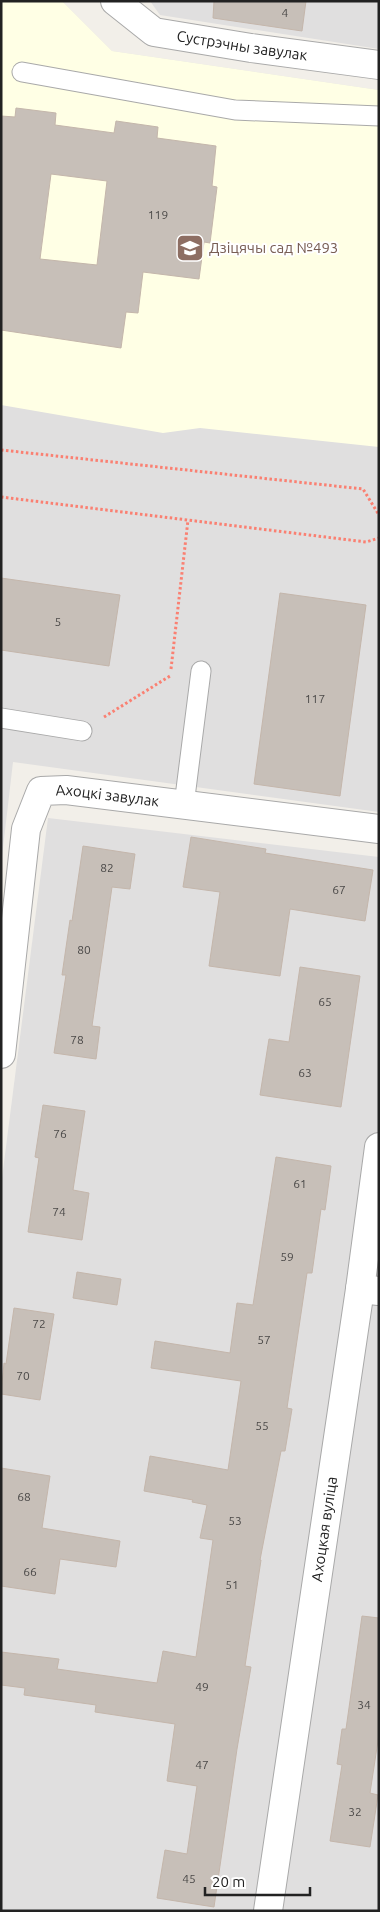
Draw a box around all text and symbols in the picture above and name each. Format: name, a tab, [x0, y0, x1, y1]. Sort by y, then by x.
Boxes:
house number: 4	[282, 6, 289, 19]
street label: Сустрэчны завулак	[176, 27, 309, 63]
house number: 119	[148, 208, 168, 221]
school or university icon: Дзіцячы сад №493	[175, 233, 205, 263]
place label: Дзіцячы сад №493	[209, 239, 338, 256]
house number: 5	[55, 615, 61, 628]
house number: 117	[305, 692, 325, 705]
street label: Ахоцкі завулак	[55, 781, 161, 810]
house number: 82	[100, 861, 114, 874]
house number: 67	[332, 883, 346, 896]
house number: 80	[77, 943, 91, 956]
house number: 65	[318, 995, 332, 1008]
house number: 78	[70, 1033, 84, 1046]
house number: 63	[298, 1066, 312, 1079]
house number: 76	[53, 1127, 67, 1140]
house number: 61	[293, 1177, 307, 1190]
house number: 74	[52, 1205, 66, 1218]
house number: 59	[280, 1250, 294, 1263]
house number: 72	[32, 1317, 46, 1330]
house number: 57	[257, 1333, 271, 1346]
house number: 70	[16, 1369, 30, 1382]
house number: 55	[255, 1419, 269, 1432]
street label: Ахоцкая вуліца	[308, 1475, 340, 1583]
house number: 68	[17, 1490, 31, 1503]
house number: 53	[228, 1514, 242, 1527]
house number: 66	[23, 1565, 37, 1578]
house number: 51	[225, 1578, 239, 1591]
house number: 49	[195, 1680, 209, 1693]
house number: 34	[357, 1698, 371, 1711]
house number: 47	[195, 1758, 209, 1771]
house number: 32	[348, 1805, 362, 1818]
scale bar	[205, 1864, 310, 1896]
house number: 45	[182, 1872, 196, 1885]
text: 20 m	[212, 1873, 245, 1890]

